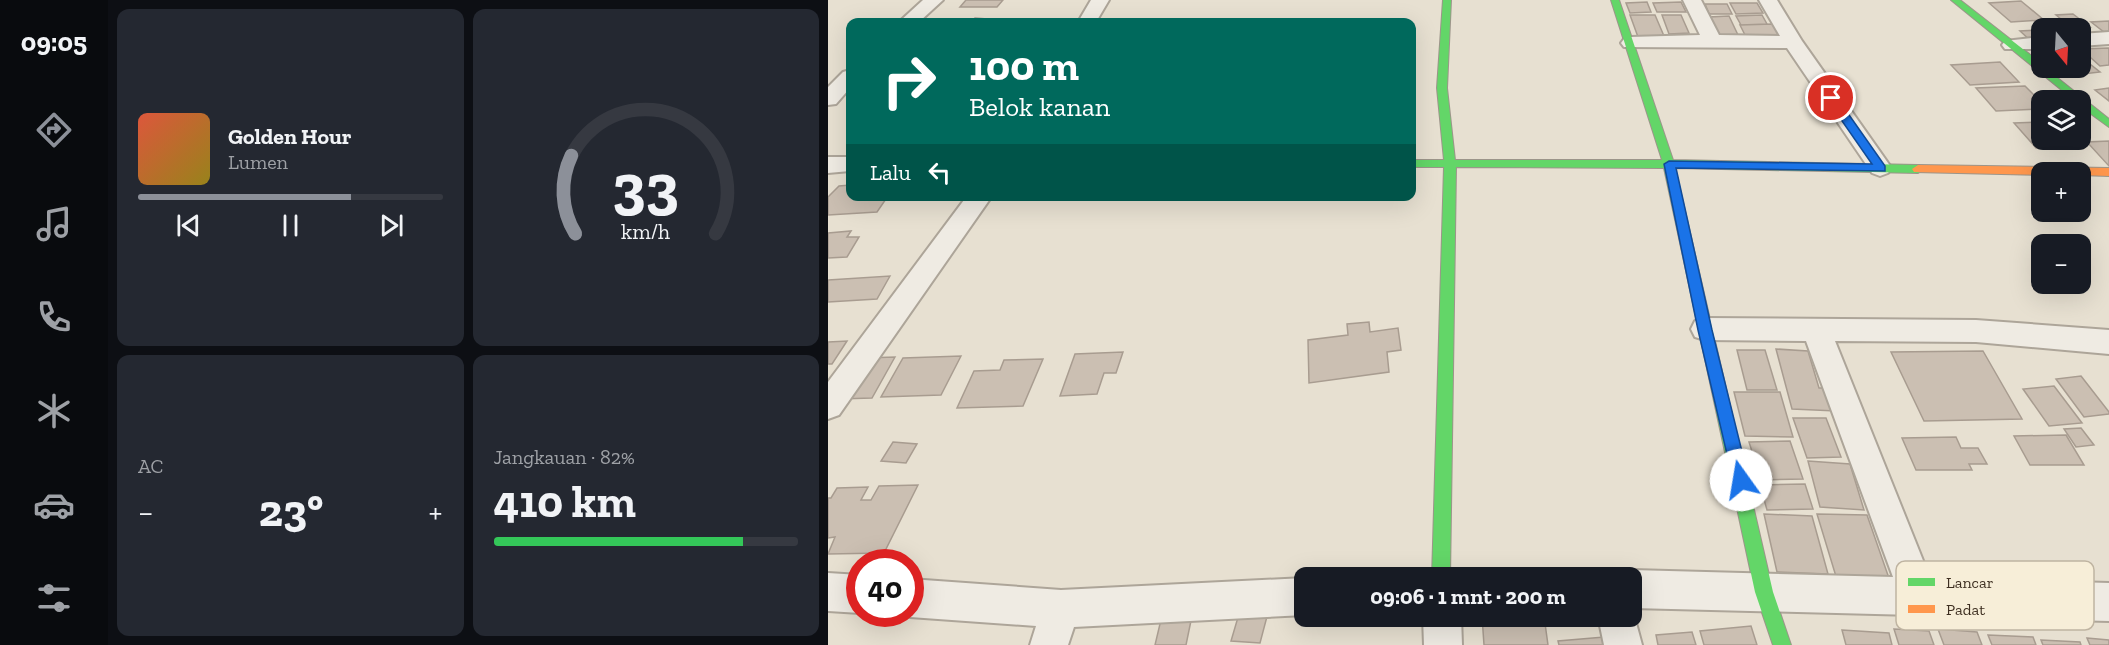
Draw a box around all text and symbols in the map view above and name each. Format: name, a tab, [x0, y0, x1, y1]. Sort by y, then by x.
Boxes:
north arrow	[2031, 18, 2091, 78]
map controls	[2031, 18, 2091, 294]
text: 09:05	[21, 26, 87, 58]
text: 100 m	[969, 40, 1079, 91]
icon: right	[870, 42, 948, 120]
pin	[1805, 72, 1856, 123]
icon: arrive	[1814, 81, 1847, 114]
button: layers	[2031, 90, 2091, 150]
text: Belok kanan	[969, 91, 1110, 123]
icon: directions	[33, 109, 75, 151]
text: Golden Hour	[228, 123, 352, 150]
text: Lumen	[228, 150, 288, 174]
text: 33	[612, 150, 679, 225]
icon: left	[923, 156, 956, 189]
text: Lalu	[870, 159, 911, 186]
button: +	[2031, 162, 2091, 222]
icon: music	[33, 203, 75, 245]
icon: previous	[172, 209, 205, 242]
icon: pause	[274, 209, 307, 242]
icon: next	[375, 209, 408, 242]
text: km/h	[621, 220, 670, 245]
button: −	[2031, 234, 2091, 294]
icon: phone	[33, 296, 75, 338]
icon: climate	[33, 390, 75, 432]
text: Jangkauan · 82%	[494, 445, 635, 469]
position arrow	[1709, 448, 1773, 512]
text: AC	[138, 454, 163, 478]
text: 410 km	[494, 475, 636, 529]
icon: car	[33, 484, 75, 526]
text: 23°	[259, 484, 323, 538]
text: −	[138, 492, 153, 531]
text: +	[429, 492, 442, 531]
speed limit sign: 40	[846, 549, 924, 627]
legend	[1896, 561, 2094, 630]
text: Lancar	[1946, 573, 1994, 592]
icon: filters	[33, 577, 75, 619]
text: 09:06 · 1 mnt · 200 m	[1370, 583, 1566, 610]
text: Padat	[1946, 600, 1985, 619]

